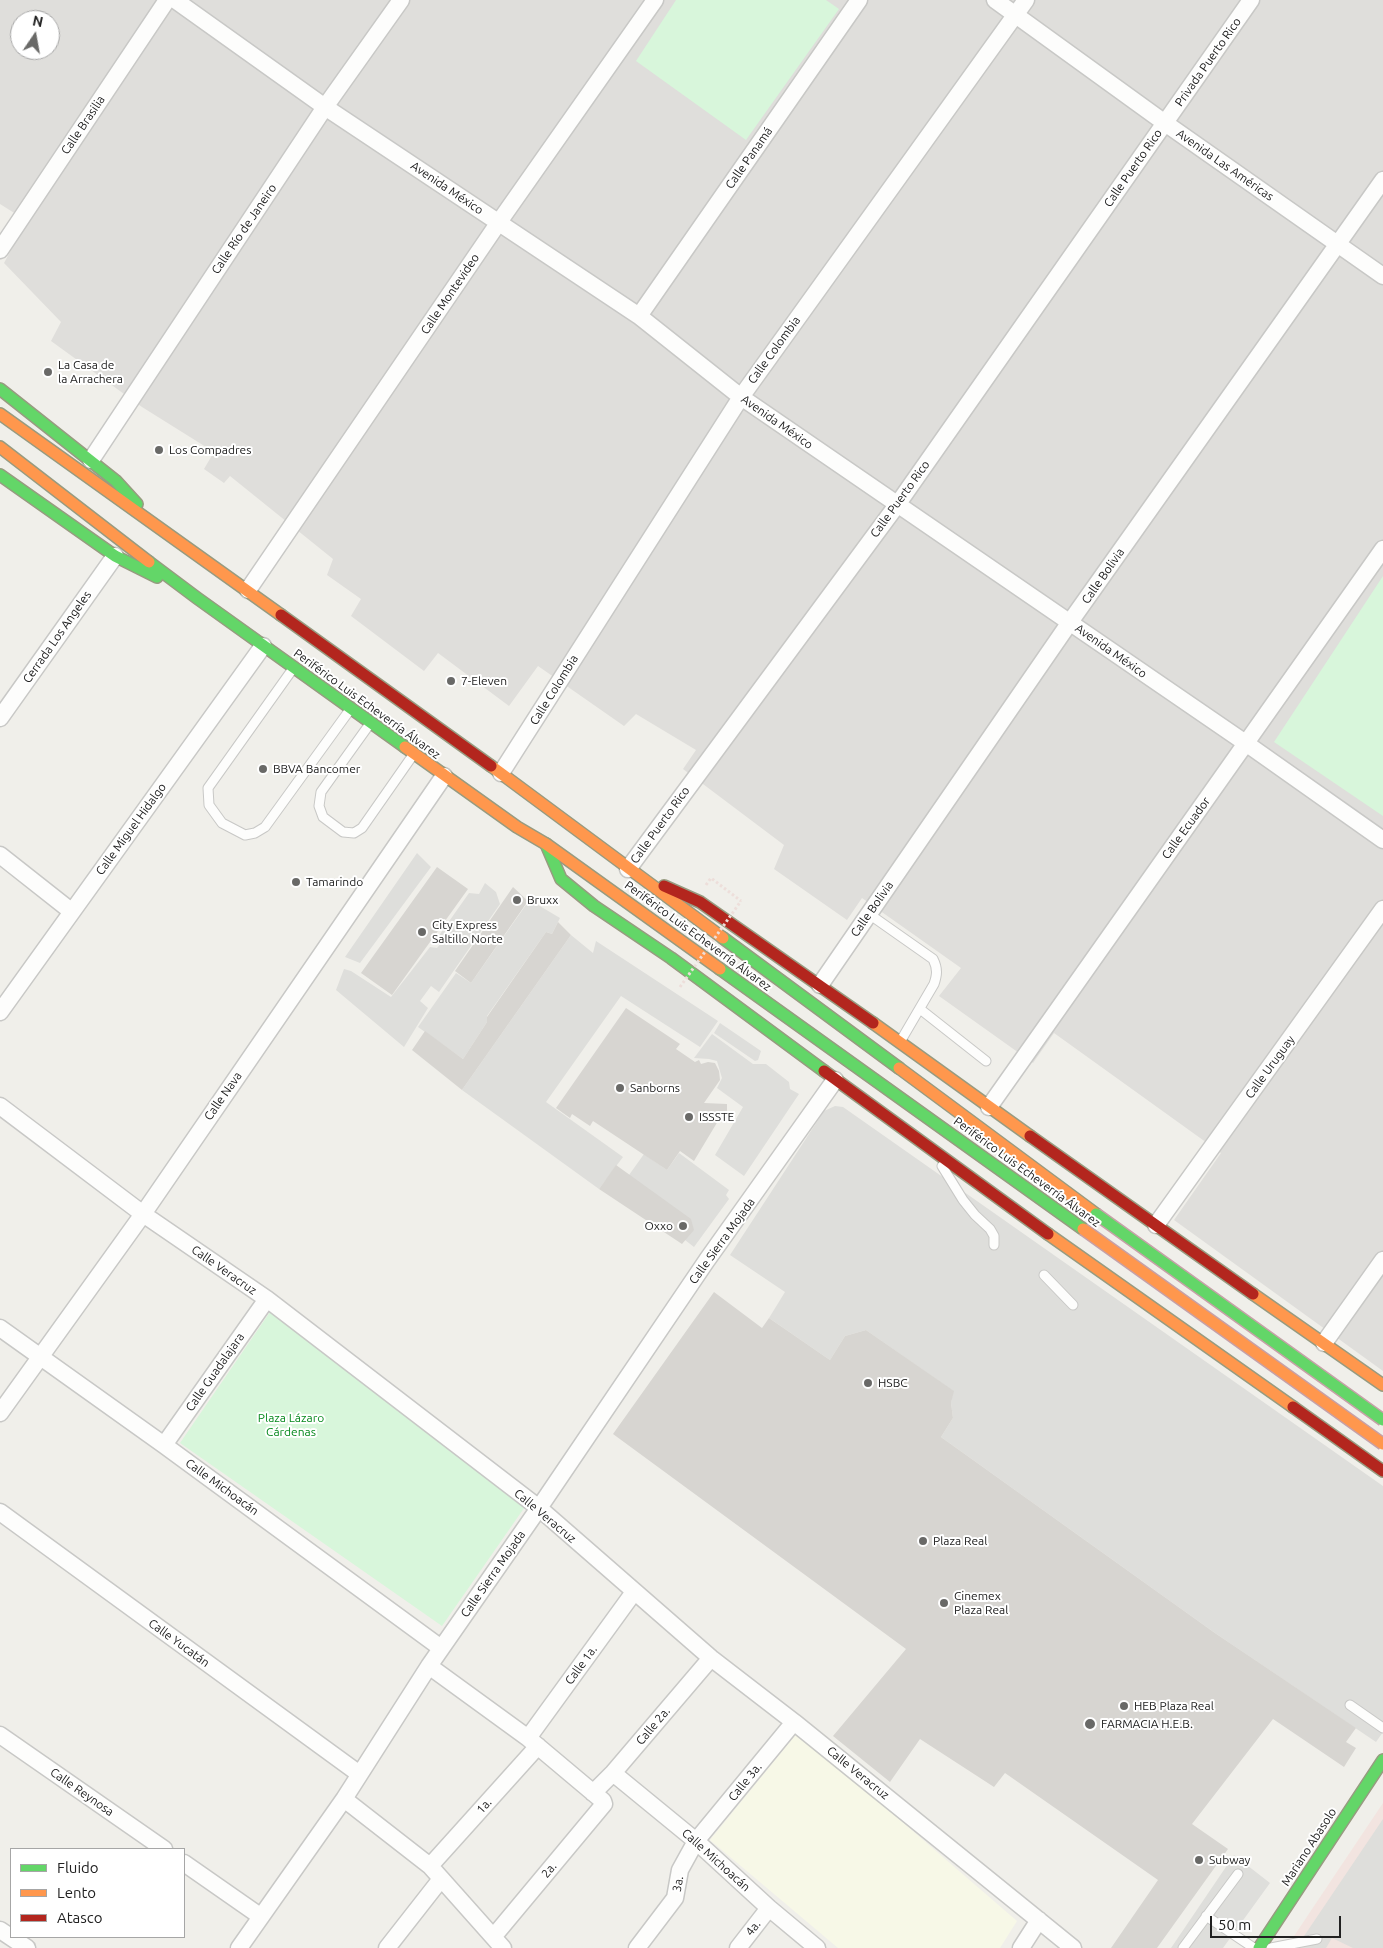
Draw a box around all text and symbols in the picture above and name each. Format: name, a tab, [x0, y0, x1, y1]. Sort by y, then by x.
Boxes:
north arrow	[10, 10, 60, 60]
text: N	[31, 12, 45, 30]
street label: Privada Puerto Rico	[1172, 15, 1244, 109]
street label: Calle Brasilia	[58, 93, 108, 157]
street label: Calle Panamá	[722, 124, 776, 192]
street label: Calle Puerto Rico	[1101, 126, 1165, 210]
street label: Avenida Las Américas	[1174, 126, 1276, 204]
street label: Avenida México	[408, 158, 486, 218]
street label: Calle Río de Janeiro	[208, 181, 280, 277]
street label: Calle Montevideo	[418, 251, 482, 337]
street label: Calle Colombia	[745, 313, 803, 387]
place label: La Casa de la Arrachera	[58, 358, 123, 386]
marker: La Casa de la Arrachera	[42, 366, 54, 378]
street label: Avenida México	[738, 392, 816, 452]
place label: Los Compadres	[169, 443, 251, 457]
marker: Los Compadres	[153, 444, 165, 456]
street label: Calle Puerto Rico	[867, 458, 933, 540]
street label: Calle Bolivia	[1079, 545, 1127, 607]
street label: Cerrada Los Angeles	[20, 588, 94, 686]
street label: Avenida México	[1072, 621, 1150, 681]
street label: Periférico Luis Echeverría Álvarez	[291, 646, 443, 762]
street label: Calle Colombia	[527, 652, 581, 728]
place label: 7-Eleven	[461, 674, 507, 688]
marker: 7-Eleven	[445, 675, 457, 687]
place label: BBVA Bancomer	[273, 762, 360, 776]
marker: BBVA Bancomer	[257, 763, 269, 775]
street label: Calle Miguel Hidalgo	[93, 780, 169, 878]
street label: Calle Puerto Rico	[627, 784, 693, 866]
street label: Calle Ecuador	[1159, 794, 1213, 862]
place label: Tamarindo	[306, 875, 363, 889]
marker: Tamarindo	[290, 876, 302, 888]
street label: Periférico Luis Echeverría Álvarez	[622, 878, 774, 994]
street label: Calle Bolivia	[848, 878, 896, 940]
place label: Bruxx	[527, 893, 558, 907]
marker: Bruxx	[511, 894, 523, 906]
place label: City Express Saltillo Norte	[432, 918, 503, 946]
marker: City Express Saltillo Norte	[416, 926, 428, 938]
street label: Calle Uruguay	[1242, 1033, 1298, 1101]
street label: Calle Nava	[201, 1069, 245, 1123]
place label: Sanborns	[630, 1081, 680, 1095]
marker: Sanborns	[614, 1082, 626, 1094]
place label: ISSSTE	[699, 1110, 734, 1124]
marker: ISSSTE	[683, 1111, 695, 1123]
street label: Periférico Luis Echeverría Álvarez	[951, 1114, 1103, 1230]
street label: Calle Sierra Mojada	[686, 1195, 758, 1287]
place label: Oxxo	[644, 1219, 673, 1233]
marker: Oxxo	[677, 1220, 689, 1232]
street label: Calle Veracruz	[189, 1242, 259, 1298]
street label: Calle Guadalajara	[183, 1330, 247, 1414]
place label: HSBC	[878, 1376, 908, 1390]
marker: HSBC	[862, 1377, 874, 1389]
park label: Plaza Lázaro Cárdenas	[258, 1411, 324, 1439]
street label: Calle Michoacán	[183, 1456, 261, 1518]
street label: Calle Veracruz	[511, 1486, 579, 1546]
street label: Calle Sierra Mojada	[458, 1528, 528, 1620]
place label: Plaza Real	[933, 1534, 987, 1548]
marker: Plaza Real	[917, 1535, 929, 1547]
place label: Cinemex Plaza Real	[954, 1589, 1008, 1617]
marker: Cinemex Plaza Real	[938, 1597, 950, 1609]
street label: Calle Yucatán	[146, 1616, 212, 1670]
street label: Calle 1a.	[562, 1643, 600, 1687]
place label: HEB Plaza Real	[1134, 1699, 1214, 1713]
marker: HEB Plaza Real	[1118, 1700, 1130, 1712]
street label: Calle 2a.	[633, 1704, 673, 1748]
marker: FARMACIA H.E.B.	[1083, 1717, 1097, 1731]
place label: FARMACIA H.E.B.	[1101, 1717, 1193, 1731]
street label: Calle Veracruz	[824, 1743, 892, 1803]
street label: Calle 3a.	[725, 1760, 765, 1804]
street label: Calle Reynosa	[47, 1765, 117, 1819]
street label: 1a.	[473, 1795, 495, 1817]
street label: Mariano Abasolo	[1278, 1805, 1340, 1889]
street label: Calle Michoacán	[679, 1826, 753, 1894]
legend	[10, 1848, 185, 1938]
place label: Subway	[1209, 1853, 1250, 1867]
marker: Subway	[1193, 1854, 1205, 1866]
text: Fluido	[57, 1859, 99, 1876]
street label: 2a.	[538, 1859, 560, 1881]
street label: 3a.	[670, 1875, 686, 1893]
text: Lento	[57, 1884, 96, 1901]
scale bar	[1213, 1906, 1344, 1938]
text: Atasco	[57, 1909, 103, 1926]
text: 50 m	[1218, 1916, 1251, 1933]
street label: 4a.	[742, 1917, 764, 1939]

